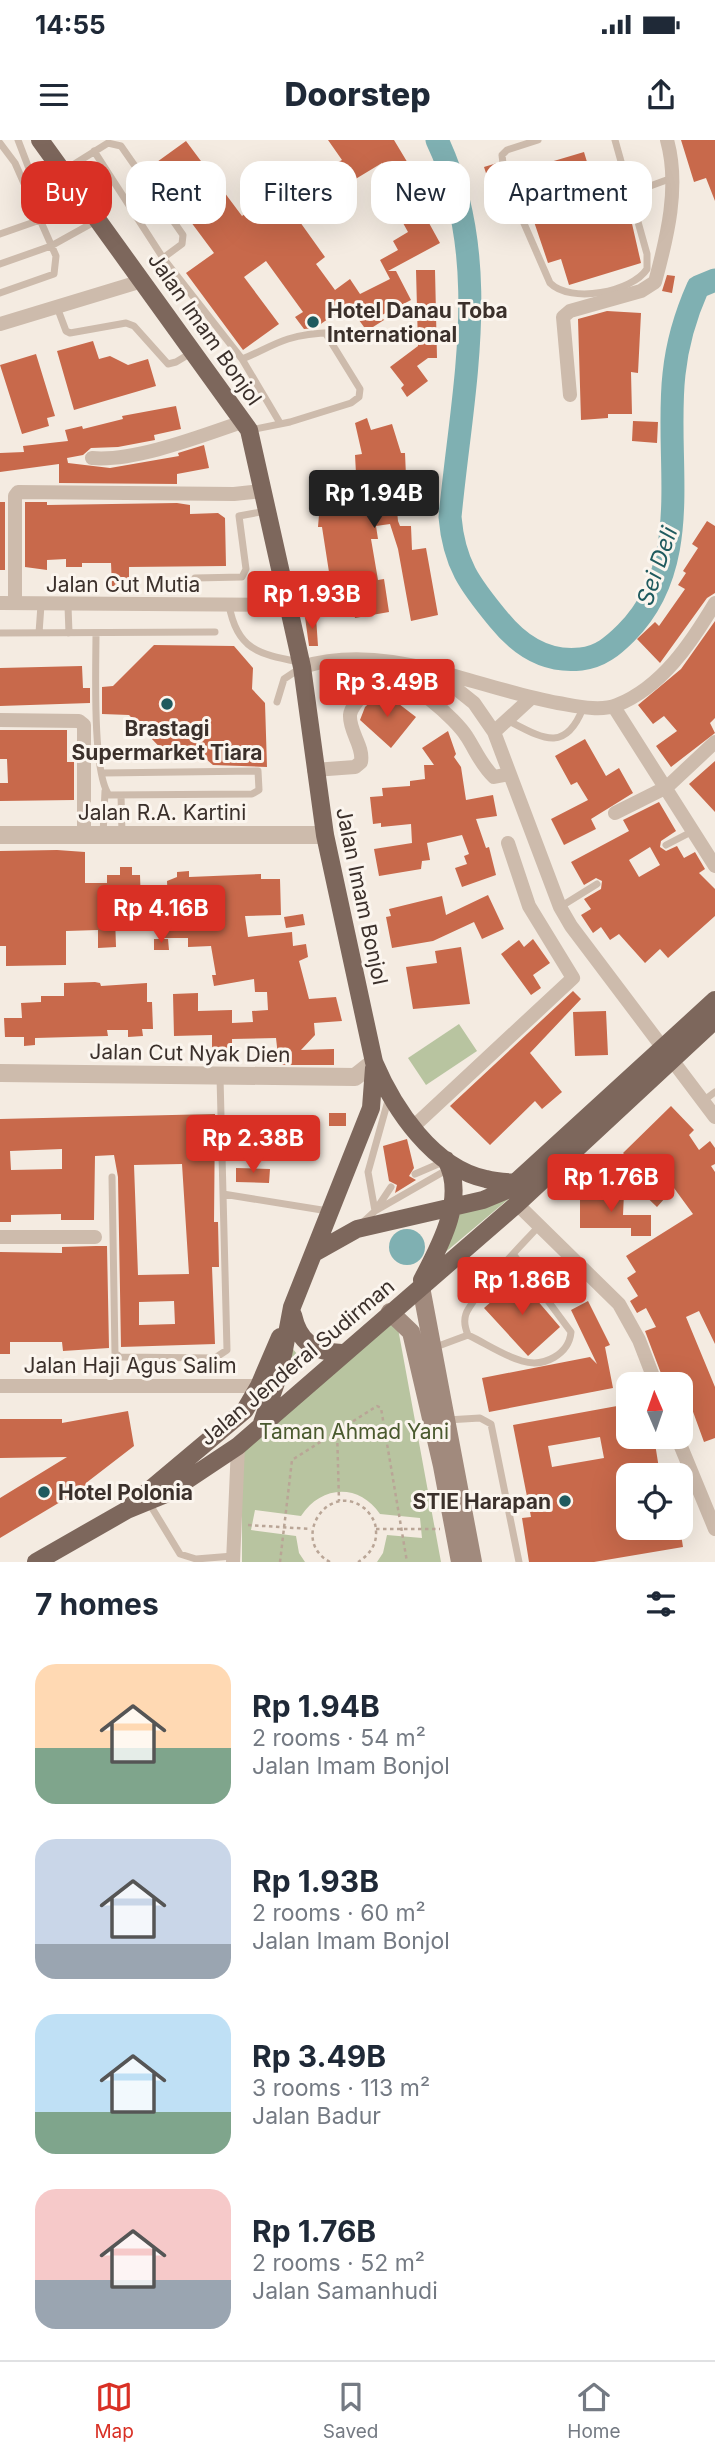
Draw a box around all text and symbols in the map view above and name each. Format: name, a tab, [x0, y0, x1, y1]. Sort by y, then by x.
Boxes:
text: 14:55	[35, 9, 106, 40]
text: Doorstep	[284, 75, 431, 114]
icon: menu	[35, 76, 73, 114]
icon: share	[642, 76, 680, 114]
chip: Buy	[21, 161, 112, 224]
chip: Rent	[126, 161, 226, 224]
chip: Filters	[240, 161, 357, 224]
chip: New	[371, 161, 470, 224]
chip: Apartment	[484, 161, 652, 224]
street label: Jalan Imam Bonjol	[143, 248, 267, 410]
place label: Hotel Danau Toba International	[327, 298, 508, 347]
marker: Hotel Danau Toba International	[305, 314, 321, 330]
pin: Rp 1.94B	[302, 470, 446, 530]
text: Rp 1.94B	[325, 479, 423, 507]
water label: Sei Deli	[631, 523, 684, 609]
street label: Jalan Cut Mutia	[46, 572, 200, 597]
pin: Rp 1.93B	[240, 572, 384, 631]
text: Rp 1.93B	[263, 580, 361, 608]
pin: Rp 3.49B	[315, 660, 459, 719]
text: Rp 3.49B	[336, 668, 438, 696]
marker: Brastagi Supermarket Tiara	[159, 696, 175, 712]
place label: Brastagi Supermarket Tiara	[72, 716, 262, 765]
street label: Jalan R.A. Kartini	[78, 800, 246, 825]
street label: Jalan Imam Bonjol	[331, 805, 393, 987]
pin: Rp 4.16B	[89, 886, 233, 945]
text: Rp 4.16B	[113, 894, 209, 922]
street label: Jalan Cut Nyak Dien	[89, 1039, 291, 1067]
pin: Rp 2.38B	[181, 1116, 325, 1175]
text: Rp 2.38B	[202, 1124, 304, 1152]
pin: Rp 1.76B	[539, 1154, 683, 1214]
text: Rp 1.76B	[563, 1163, 659, 1191]
pin: Rp 1.86B	[450, 1258, 594, 1317]
text: Rp 1.86B	[473, 1266, 571, 1294]
street label: Jalan Jenderal Sudirman	[195, 1273, 399, 1451]
street label: Jalan Haji Agus Salim	[23, 1353, 237, 1378]
north arrow	[616, 1372, 693, 1449]
map controls	[616, 1372, 693, 1540]
park label: Taman Ahmad Yani	[259, 1419, 449, 1444]
button: locate	[616, 1463, 693, 1540]
place label: Hotel Polonia	[58, 1480, 193, 1505]
marker: Hotel Polonia	[36, 1484, 52, 1500]
place label: STIE Harapan	[413, 1489, 551, 1514]
marker: STIE Harapan	[557, 1493, 573, 1509]
icon: filters	[642, 1585, 680, 1623]
text: 7 homes	[35, 1586, 159, 1622]
text: Rp 1.94B	[252, 1688, 380, 1724]
icon: home	[91, 1692, 175, 1776]
text: 2 rooms · 54 m²	[252, 1724, 426, 1752]
text: Jalan Imam Bonjol	[252, 1752, 450, 1780]
text: Rp 1.93B	[252, 1863, 379, 1899]
icon: home	[91, 1867, 175, 1951]
text: 2 rooms · 60 m²	[252, 1899, 426, 1927]
text: Jalan Imam Bonjol	[252, 1927, 450, 1955]
text: Rp 3.49B	[252, 2038, 386, 2074]
icon: home	[91, 2042, 175, 2126]
text: 3 rooms · 113 m²	[252, 2074, 430, 2102]
text: Jalan Badur	[252, 2102, 381, 2130]
text: Rp 1.76B	[252, 2213, 376, 2249]
icon: home	[91, 2217, 175, 2301]
text: 2 rooms · 52 m²	[252, 2249, 425, 2277]
text: Jalan Samanhudi	[252, 2277, 438, 2305]
tab: Map	[94, 2378, 134, 2443]
tab: Saved	[323, 2378, 378, 2443]
tab: Home	[567, 2378, 621, 2443]

